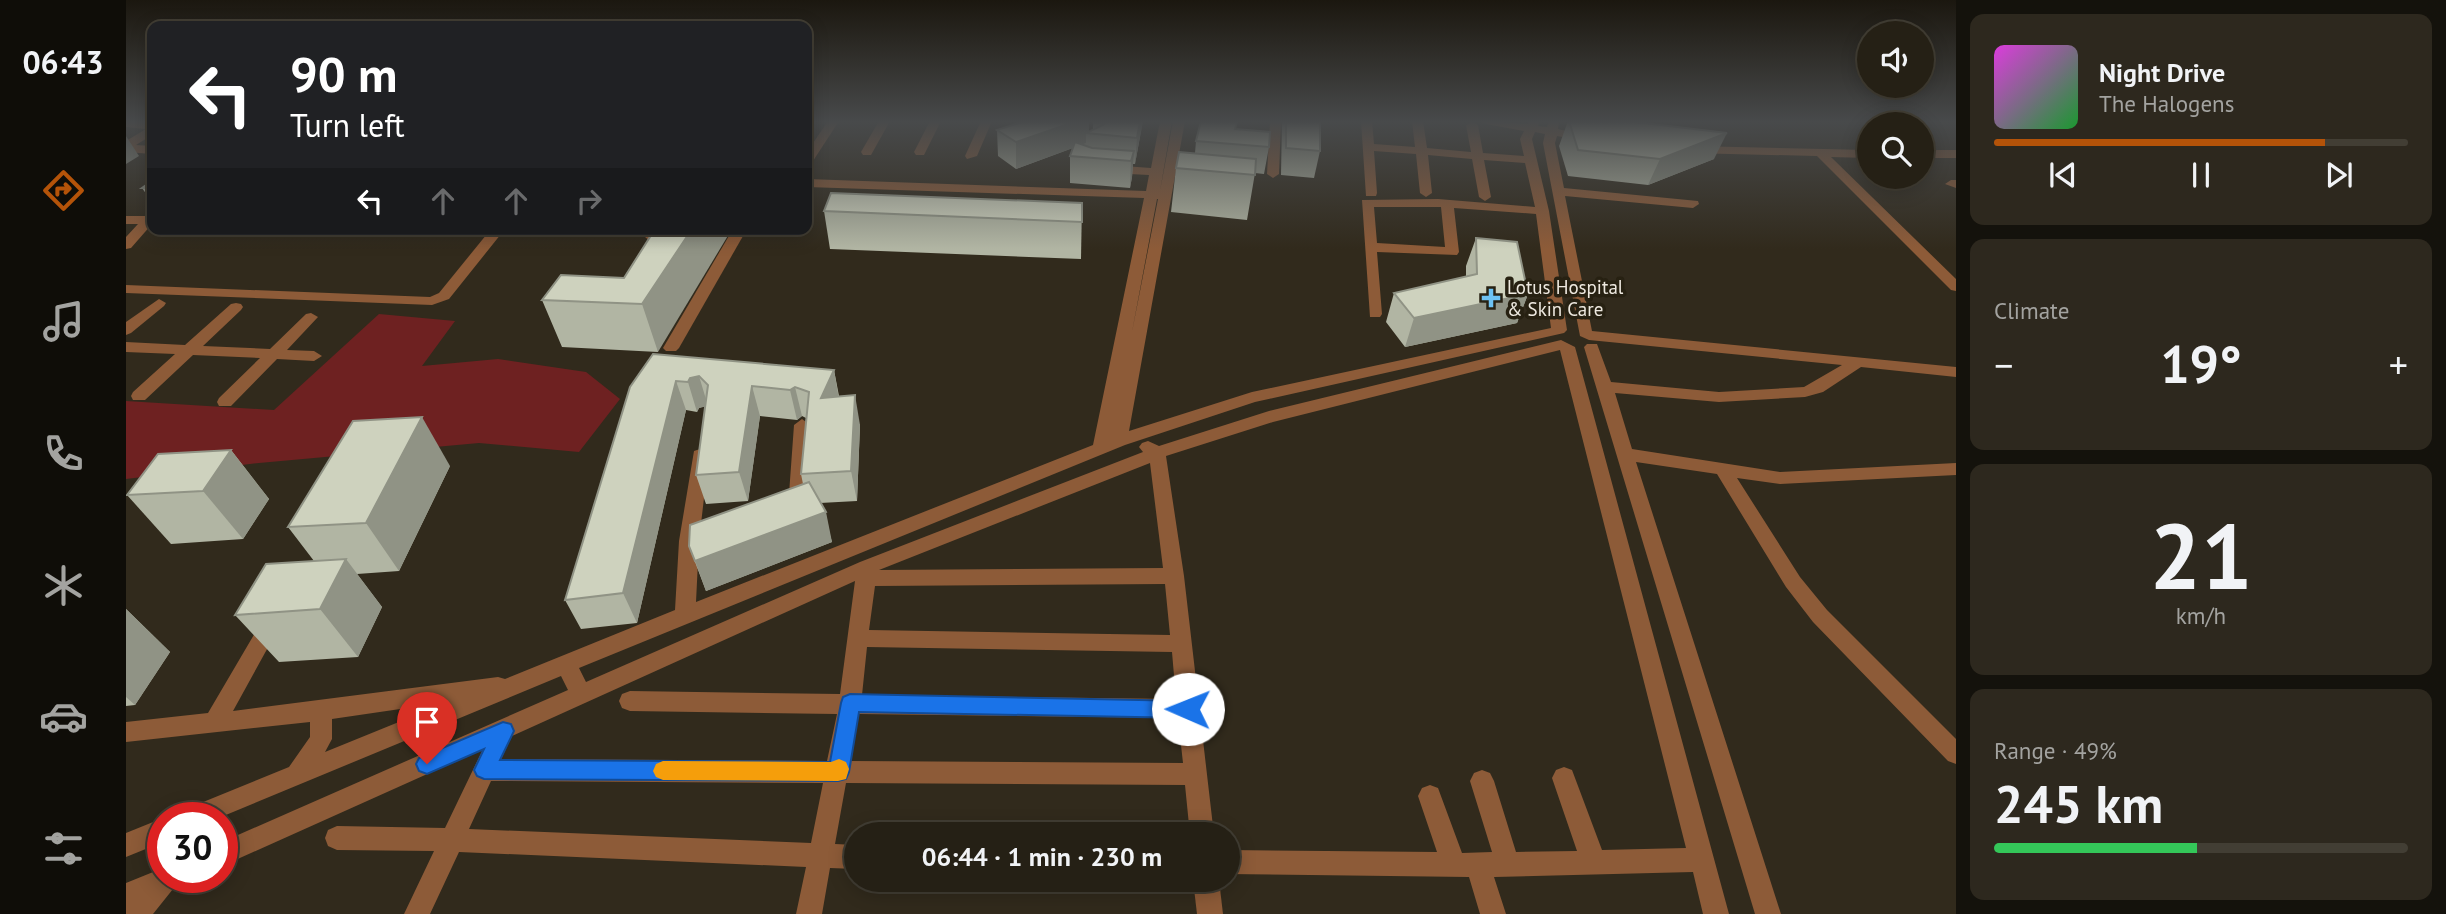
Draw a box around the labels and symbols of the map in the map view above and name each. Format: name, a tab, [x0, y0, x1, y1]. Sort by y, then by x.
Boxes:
place label: Lotus Hospital & Skin Care	[1507, 275, 1624, 321]
marker: Lotus Hospital & Skin Care	[1481, 288, 1501, 308]
position arrow	[1151, 672, 1225, 746]
pin	[397, 692, 457, 764]
speed limit sign: 30	[147, 802, 238, 893]

